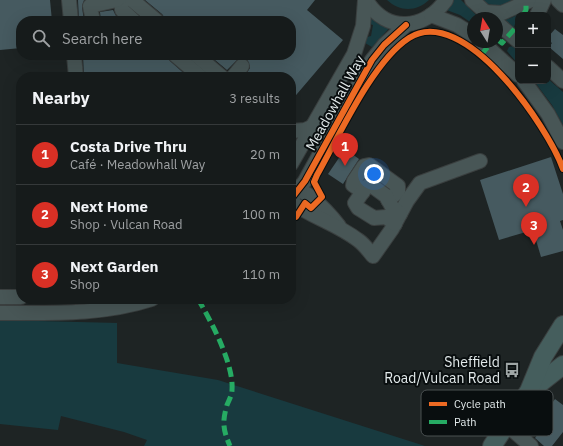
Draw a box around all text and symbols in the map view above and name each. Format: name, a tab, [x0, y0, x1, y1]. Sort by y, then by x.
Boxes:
north arrow	[467, 12, 503, 48]
map controls	[515, 12, 551, 84]
button: +	[515, 12, 551, 48]
search box	[16, 16, 296, 60]
icon: search	[30, 27, 52, 49]
text: Search here	[62, 29, 142, 48]
button: −	[515, 48, 551, 84]
street label: Meadowhall Way	[301, 52, 369, 154]
text: Nearby	[32, 87, 90, 109]
text: 3 results	[229, 90, 280, 107]
pin: 1	[332, 133, 358, 166]
text: Costa Drive Thru	[70, 137, 187, 156]
text: 1	[41, 146, 49, 163]
text: 20 m	[250, 146, 280, 163]
text: Café · Meadowhall Way	[70, 156, 205, 173]
your location	[364, 164, 384, 184]
pin: 2	[513, 174, 539, 207]
text: Next Home	[70, 197, 148, 216]
text: 2	[41, 206, 49, 223]
text: 100 m	[242, 206, 280, 223]
pin: 3	[521, 212, 547, 245]
text: Shop · Vulcan Road	[70, 216, 183, 233]
text: Next Garden	[70, 257, 159, 276]
text: 3	[41, 266, 49, 283]
text: 110 m	[242, 266, 280, 283]
text: Shop	[70, 276, 100, 293]
place label: Sheffield Road/Vulcan Road	[384, 353, 500, 387]
bus stop icon: Sheffield Road/Vulcan Road	[503, 361, 521, 379]
legend	[421, 390, 553, 436]
text: Cycle path	[454, 397, 506, 411]
text: Path	[454, 415, 477, 429]

